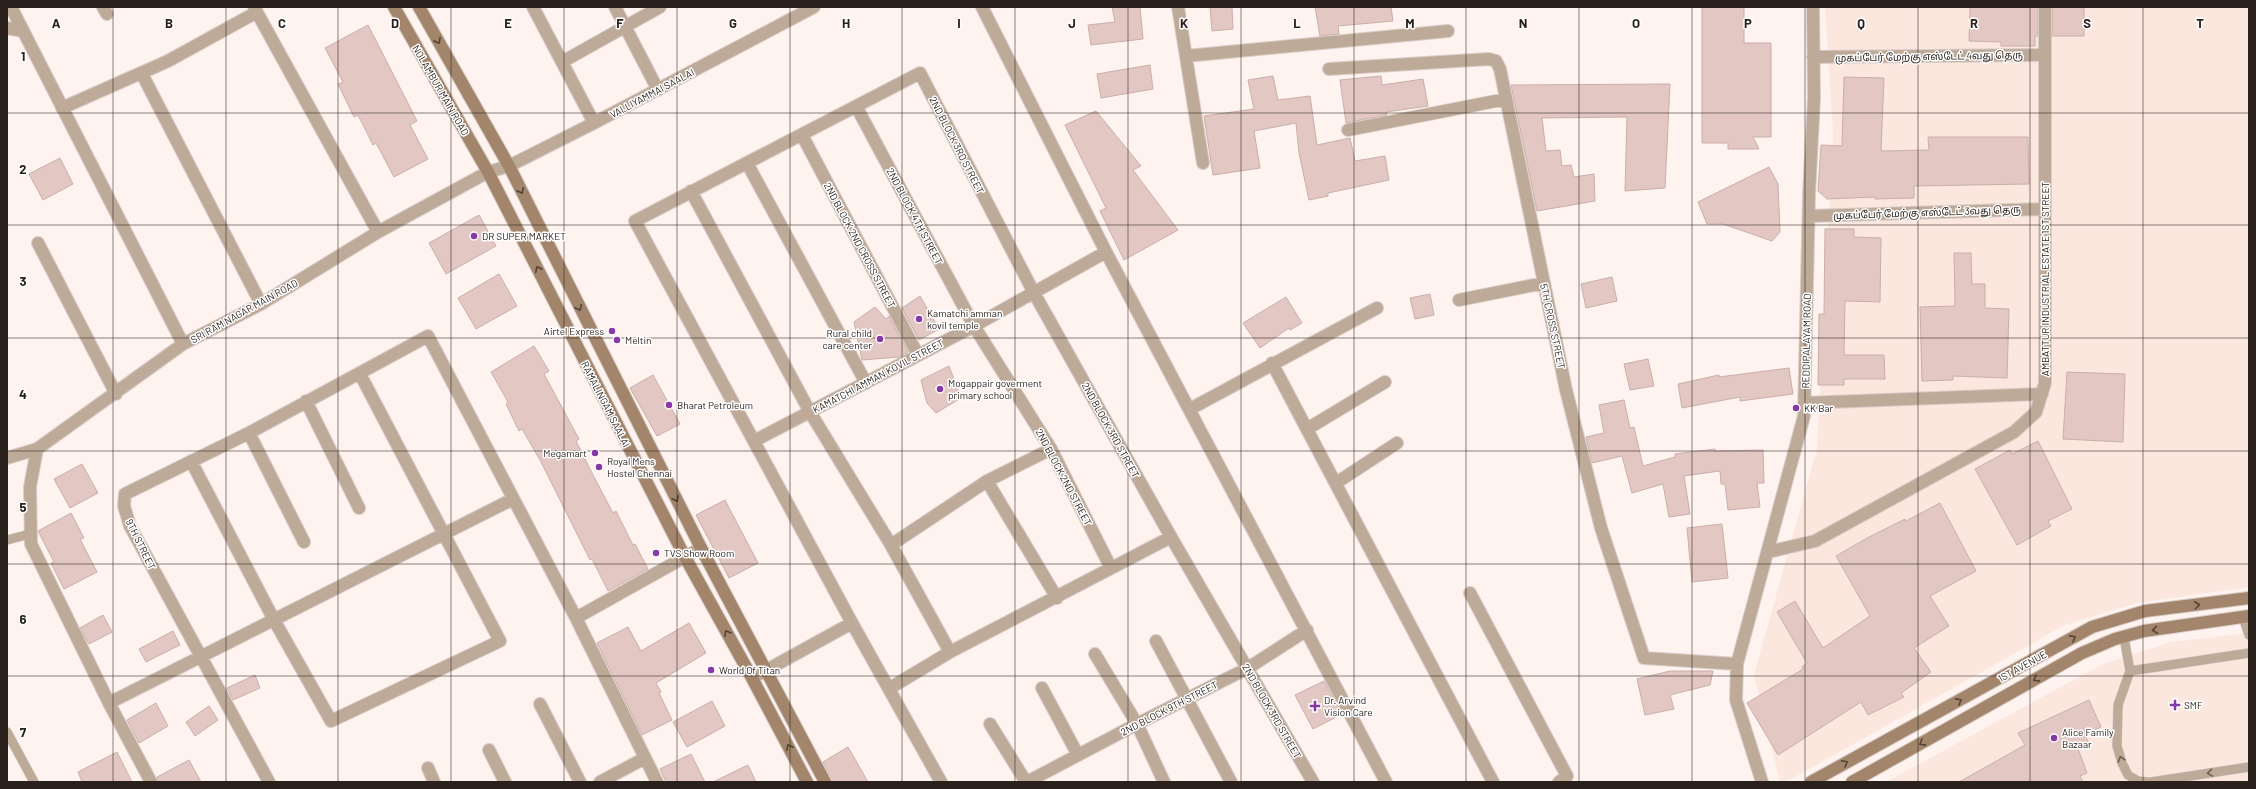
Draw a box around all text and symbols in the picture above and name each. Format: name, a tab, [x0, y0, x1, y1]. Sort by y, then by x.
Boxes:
text: A	[52, 15, 61, 31]
text: B	[165, 15, 173, 31]
text: C	[278, 15, 286, 31]
text: D	[391, 15, 399, 31]
text: E	[504, 15, 512, 31]
text: F	[616, 15, 624, 31]
text: G	[729, 15, 737, 31]
text: H	[842, 15, 850, 31]
text: I	[957, 15, 961, 31]
text: J	[1068, 15, 1076, 31]
text: K	[1180, 15, 1188, 31]
text: L	[1293, 15, 1301, 31]
text: M	[1405, 15, 1415, 31]
text: N	[1519, 15, 1527, 31]
text: O	[1632, 15, 1640, 31]
text: P	[1744, 15, 1752, 31]
text: Q	[1857, 15, 1865, 31]
text: R	[1970, 15, 1978, 31]
text: S	[2083, 15, 2091, 31]
text: T	[2196, 15, 2204, 31]
one-way arrow	[434, 36, 441, 44]
street label: NOLAMBUR MAIN ROAD	[410, 43, 472, 137]
text: 1	[21, 48, 25, 64]
street label: முகப்பேர் மேற்கு எஸ்டேட் 4வது தெரு	[1835, 48, 2024, 65]
street label: VALLIYAMMAI SAALAI	[608, 66, 696, 120]
street label: 2ND BLOCK 3RD STREET	[927, 95, 987, 196]
text: 2	[19, 161, 27, 177]
street label: 2ND BLOCK 4TH STREET	[884, 166, 946, 267]
street label: 2ND BLOCK 2ND CROSS STREET	[822, 180, 898, 310]
street label: AMBATTUR INDUSTRIAL ESTATE 1ST STREET	[2039, 182, 2051, 376]
one-way arrow	[516, 187, 524, 194]
street label: முகப்பேர் மேற்கு எஸ்டேட் 3வது தெரு	[1833, 203, 2022, 222]
place label: DR SUPER MARKET	[482, 230, 566, 242]
marker: DR SUPER MARKET	[469, 231, 479, 241]
one-way arrow	[535, 266, 542, 274]
text: 3	[19, 273, 27, 289]
street label: SRI RAM NAGAR MAIN ROAD	[188, 277, 300, 345]
street label: 5TH CROSS STREET	[1538, 282, 1568, 370]
street label: REDDIPALAYAM ROAD	[1799, 293, 1813, 389]
one-way arrow	[574, 303, 582, 311]
place label: Kamatchi amman kovil temple	[927, 307, 1002, 331]
marker: Kamatchi amman kovil temple	[914, 314, 924, 324]
place label: Airtel Express	[544, 325, 604, 337]
marker: Airtel Express	[607, 326, 617, 336]
place label: Rural child care center	[822, 327, 872, 351]
place label: Meltin	[625, 334, 651, 346]
marker: Rural child care center	[875, 334, 885, 344]
marker: Meltin	[612, 335, 622, 345]
street label: KAMATCHI AMMAN KOVIL STREET	[811, 336, 946, 416]
street label: RAMALINGAM SAALAI	[579, 359, 633, 449]
place label: Mogappair goverment primary school	[948, 377, 1042, 401]
street label: 2ND BLOCK 3RD STREET	[1080, 380, 1142, 480]
marker: Mogappair goverment primary school	[935, 384, 945, 394]
text: 4	[19, 386, 27, 402]
place label: Bharat Petroleum	[677, 399, 753, 411]
marker: Bharat Petroleum	[664, 400, 674, 410]
place label: KK Bar	[1804, 402, 1834, 414]
marker: KK Bar	[1791, 403, 1801, 413]
street label: 2ND BLOCK 2ND STREET	[1033, 427, 1095, 528]
place label: Megamart	[543, 447, 587, 459]
marker: Megamart	[590, 448, 600, 458]
place label: Royal Mens Hostel Chennai	[607, 455, 672, 479]
marker: Royal Mens Hostel Chennai	[594, 462, 604, 472]
one-way arrow	[671, 494, 678, 502]
text: 5	[19, 499, 27, 515]
street label: 9TH STREET	[124, 517, 159, 571]
place label: TVS Show Room	[664, 547, 734, 559]
marker: TVS Show Room	[651, 548, 661, 558]
one-way arrow	[2194, 601, 2201, 610]
text: 6	[20, 611, 27, 627]
one-way arrow	[2152, 625, 2158, 634]
one-way arrow	[725, 630, 732, 637]
one-way arrow	[2069, 636, 2076, 643]
street label: 1ST AVENUE	[1996, 648, 2048, 684]
street label: 2ND BLOCK 3RD STREET	[1240, 662, 1304, 761]
place label: World Of Titan	[719, 664, 780, 676]
marker: World Of Titan	[706, 665, 716, 675]
one-way arrow	[2033, 674, 2040, 682]
street label: 2ND BLOCK 9TH STREET	[1119, 678, 1220, 738]
place label: Dr. Arvind Vision Care	[1324, 694, 1373, 718]
one-way arrow	[1955, 698, 1962, 705]
marker: SMF	[2169, 699, 2181, 711]
place label: SMF	[2184, 699, 2203, 711]
marker: Dr. Arvind Vision Care	[1309, 700, 1321, 712]
text: 7	[20, 724, 27, 740]
place label: Alice Family Bazaar	[2062, 726, 2114, 750]
marker: Alice Family Bazaar	[2049, 733, 2059, 743]
one-way arrow	[1919, 738, 1927, 745]
one-way arrow	[786, 744, 793, 752]
one-way arrow	[2117, 756, 2126, 763]
one-way arrow	[1841, 761, 1848, 768]
one-way arrow	[2207, 768, 2214, 777]

